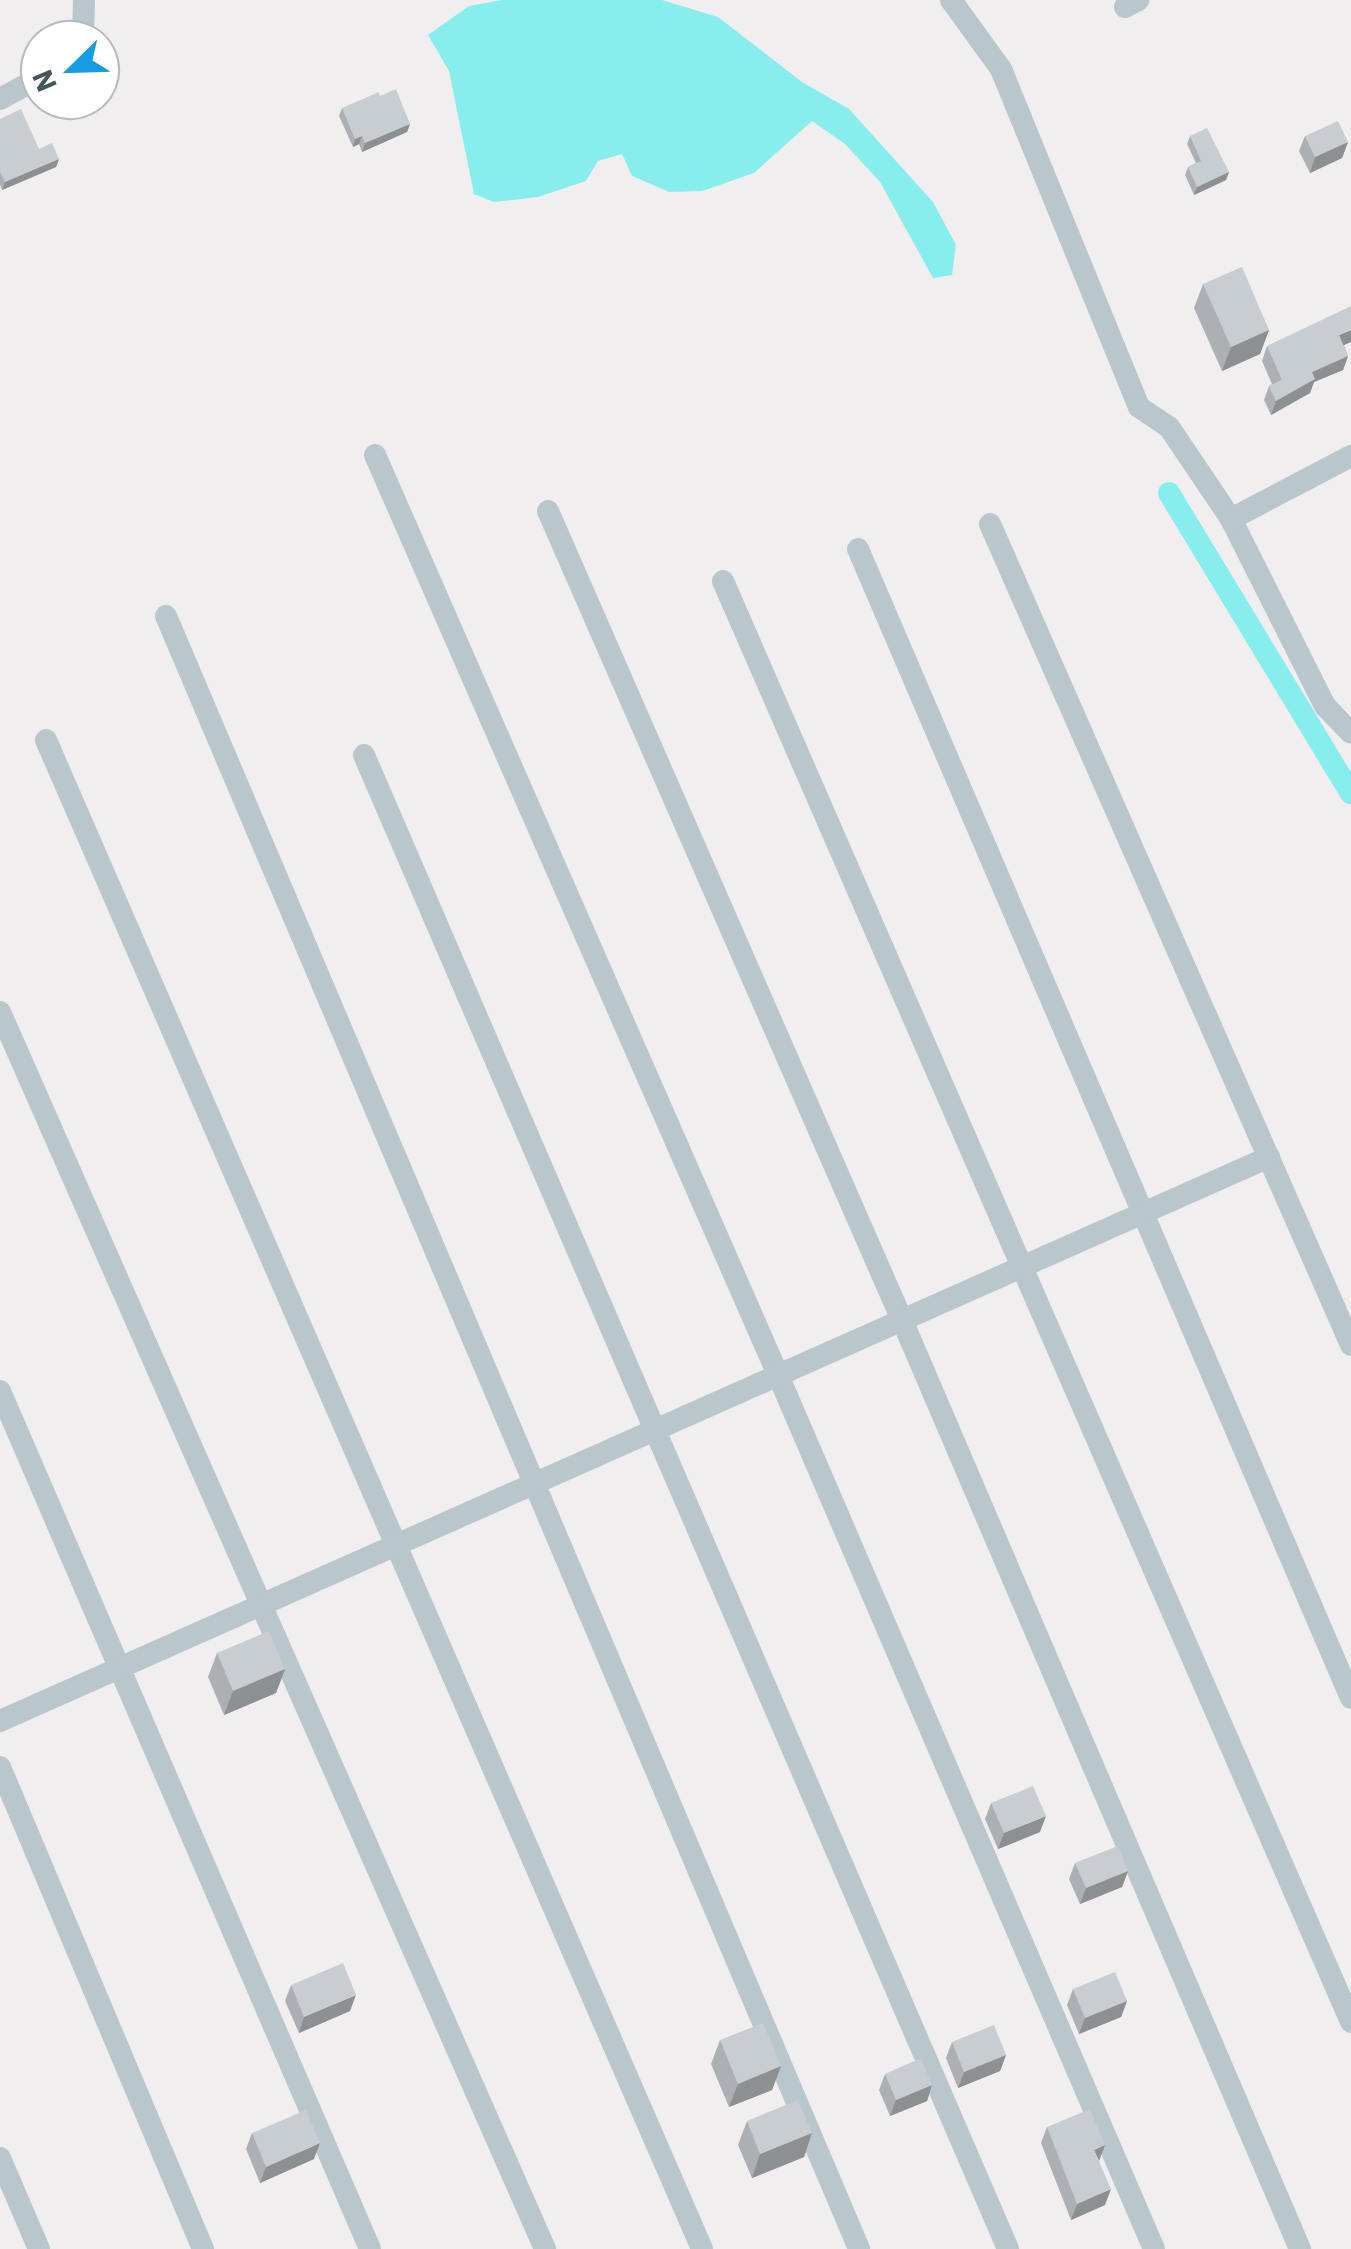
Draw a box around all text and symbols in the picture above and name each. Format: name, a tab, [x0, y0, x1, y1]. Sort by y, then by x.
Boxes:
north arrow	[20, 20, 120, 120]
text: N	[23, 65, 65, 98]

